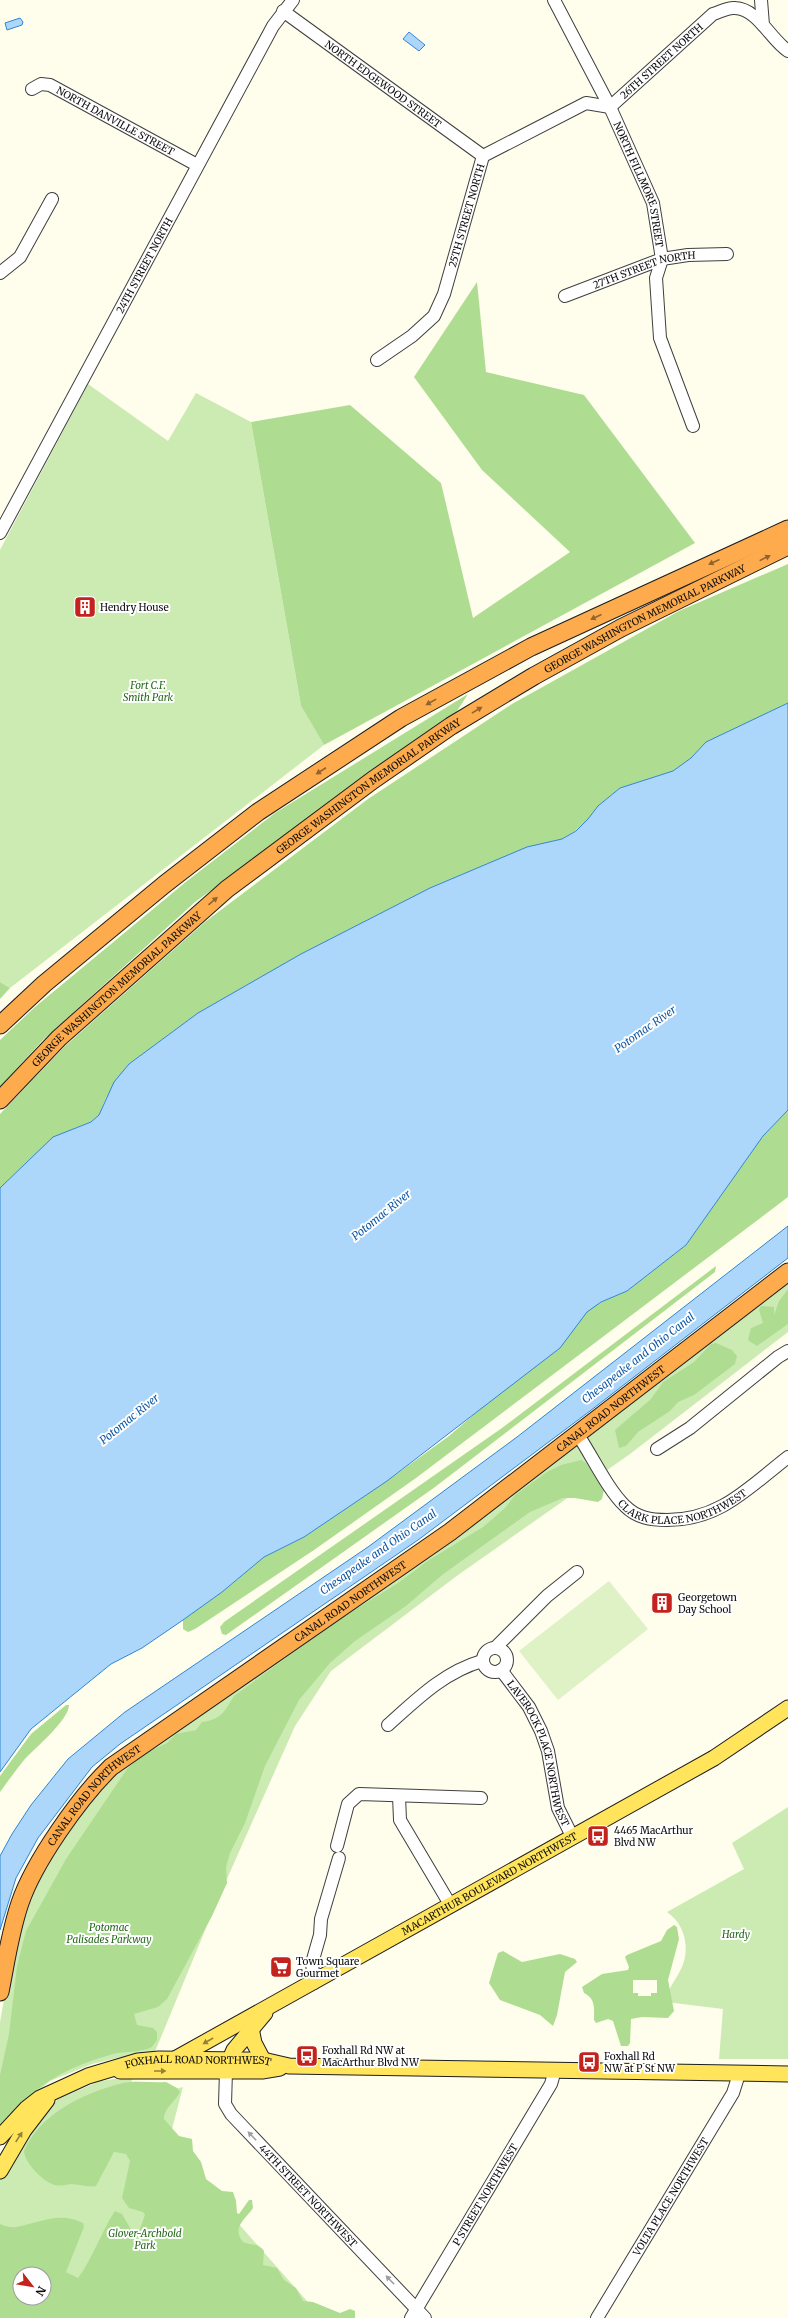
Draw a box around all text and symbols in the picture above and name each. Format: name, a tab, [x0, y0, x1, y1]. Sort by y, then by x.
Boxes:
street label: 26TH STREET NORTH	[618, 20, 706, 102]
street label: NORTH EDGEWOOD STREET	[322, 38, 444, 131]
street label: NORTH DANVILLE STREET	[54, 84, 177, 158]
street label: NORTH FILLMORE STREET	[610, 120, 666, 248]
street label: 25TH STREET NORTH	[446, 162, 487, 269]
street label: 24TH STREET NORTH	[114, 215, 176, 316]
street label: 27TH STREET NORTH	[591, 249, 696, 292]
one-way arrow	[759, 555, 770, 561]
one-way arrow	[708, 559, 720, 565]
street label: GEORGE WASHINGTON MEMORIAL PARKWAY	[542, 562, 748, 676]
building icon: Hendry House	[72, 594, 98, 620]
place label: Hendry House	[100, 601, 169, 614]
one-way arrow	[590, 614, 602, 620]
park label: Fort C.F. Smith Park	[123, 679, 174, 704]
one-way arrow	[425, 699, 437, 706]
one-way arrow	[471, 707, 483, 714]
street label: GEORGE WASHINGTON MEMORIAL PARKWAY	[273, 715, 464, 857]
one-way arrow	[315, 767, 326, 775]
one-way arrow	[207, 897, 218, 906]
street label: GEORGE WASHINGTON MEMORIAL PARKWAY	[29, 909, 205, 1070]
water label: Potomac River	[611, 1002, 679, 1055]
water label: Potomac River	[348, 1186, 414, 1243]
water label: Chesapeake and Ohio Canal	[579, 1310, 697, 1406]
street label: CANAL ROAD NORTHWEST	[554, 1363, 668, 1455]
water label: Potomac River	[96, 1390, 162, 1447]
street label: CLARK PLACE NORTHWEST	[614, 1482, 752, 1504]
text: CLARK PLACE NORTHWEST	[615, 1486, 749, 1527]
water label: Chesapeake and Ohio Canal	[317, 1506, 439, 1598]
street label: CANAL ROAD NORTHWEST	[292, 1558, 409, 1645]
building icon: Georgetown Day School	[649, 1590, 675, 1616]
place label: Georgetown Day School	[678, 1591, 737, 1616]
street label: LAVEROCK PLACE NORTHWEST	[504, 1678, 572, 1828]
street label: CANAL ROAD NORTHWEST	[45, 1742, 144, 1848]
bus stop icon: 4465 MacArthur Blvd NW	[585, 1823, 611, 1849]
place label: 4465 MacArthur Blvd NW	[614, 1824, 693, 1849]
street label: MACARTHUR BOULEVARD NORTHWEST	[399, 1830, 580, 1938]
park label: Potomac Palisades Parkway	[67, 1921, 152, 1946]
park label: Hardy	[721, 1928, 751, 1941]
supermarket icon: Town Square Gourmet	[268, 1954, 294, 1980]
place label: Town Square Gourmet	[296, 1955, 359, 1980]
one-way arrow	[202, 2037, 214, 2044]
bus stop icon: Foxhall Rd NW at MacArthur Blvd NW	[294, 2043, 320, 2069]
place label: Foxhall Rd NW at MacArthur Blvd NW	[322, 2044, 420, 2069]
bus stop icon: Foxhall Rd NW at P St NW	[576, 2049, 602, 2075]
place label: Foxhall Rd NW at P St NW	[604, 2050, 676, 2075]
street label: FOXHALL ROAD NORTHWEST	[123, 2053, 273, 2072]
one-way arrow	[154, 2068, 167, 2074]
one-way arrow	[247, 2130, 256, 2141]
one-way arrow	[15, 2132, 23, 2142]
street label: VOLTA PLACE NORTHWEST	[630, 2135, 712, 2259]
street label: P STREET NORTHWEST	[450, 2141, 521, 2248]
street label: 44TH STREET NORTHWEST	[256, 2142, 360, 2250]
park label: Glover-Archbold Park	[108, 2227, 182, 2252]
north arrow	[12, 2266, 52, 2306]
one-way arrow	[385, 2275, 395, 2285]
text: N	[32, 2284, 49, 2299]

